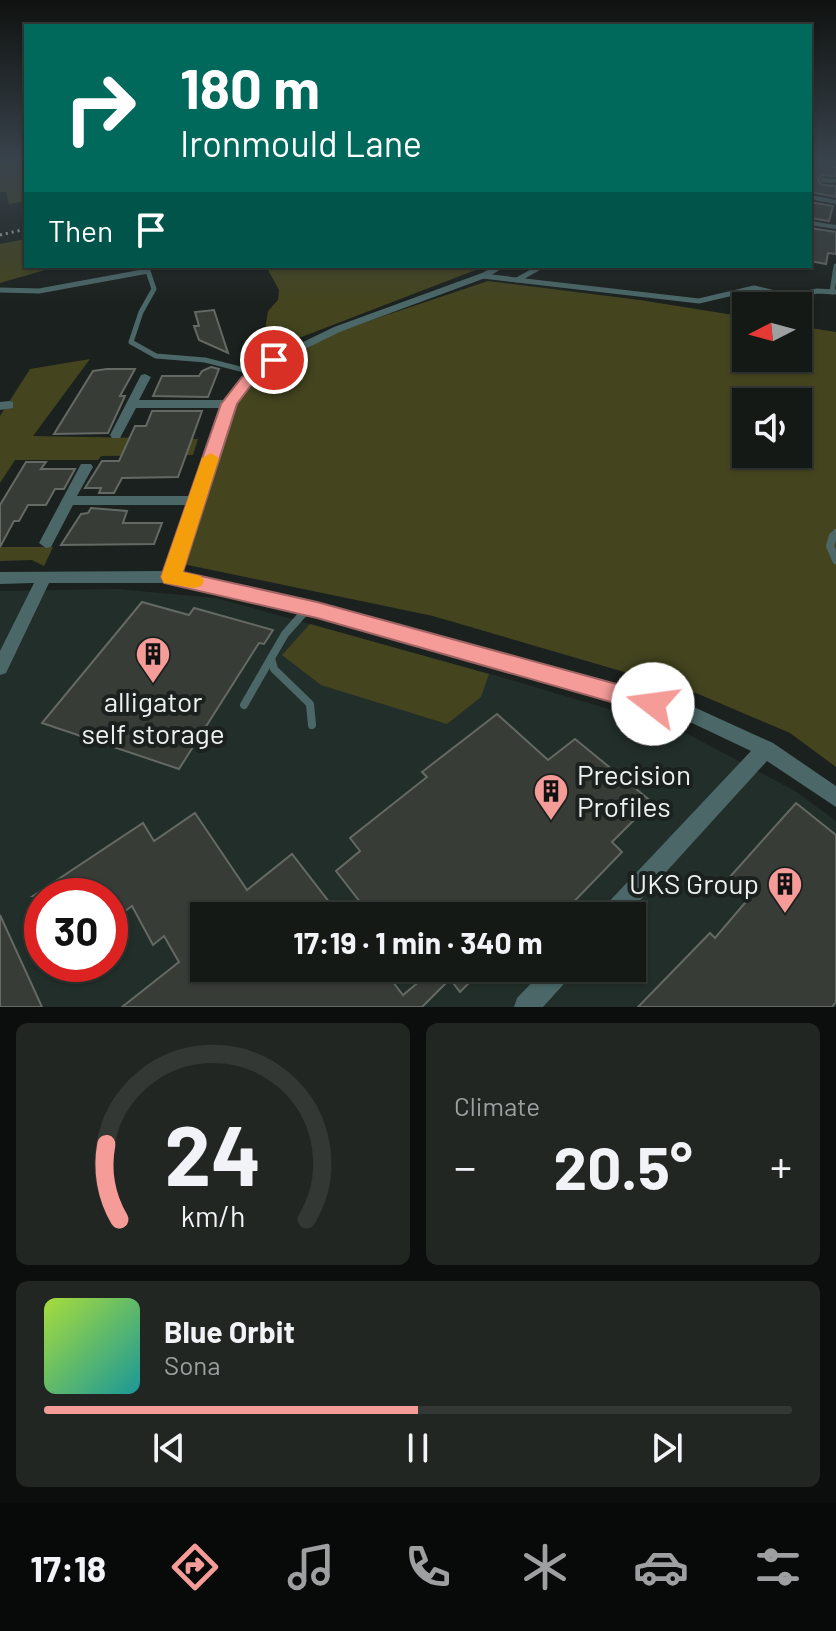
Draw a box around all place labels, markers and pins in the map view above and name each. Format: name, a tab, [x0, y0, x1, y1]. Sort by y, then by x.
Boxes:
pin	[240, 326, 308, 394]
building icon: alligator self storage	[134, 635, 172, 685]
place label: alligator self storage	[81, 684, 225, 750]
place label: Precision Profiles	[577, 757, 691, 823]
building icon: Precision Profiles	[532, 772, 570, 822]
building icon: UKS Group	[766, 865, 804, 915]
place label: UKS Group	[629, 866, 759, 900]

